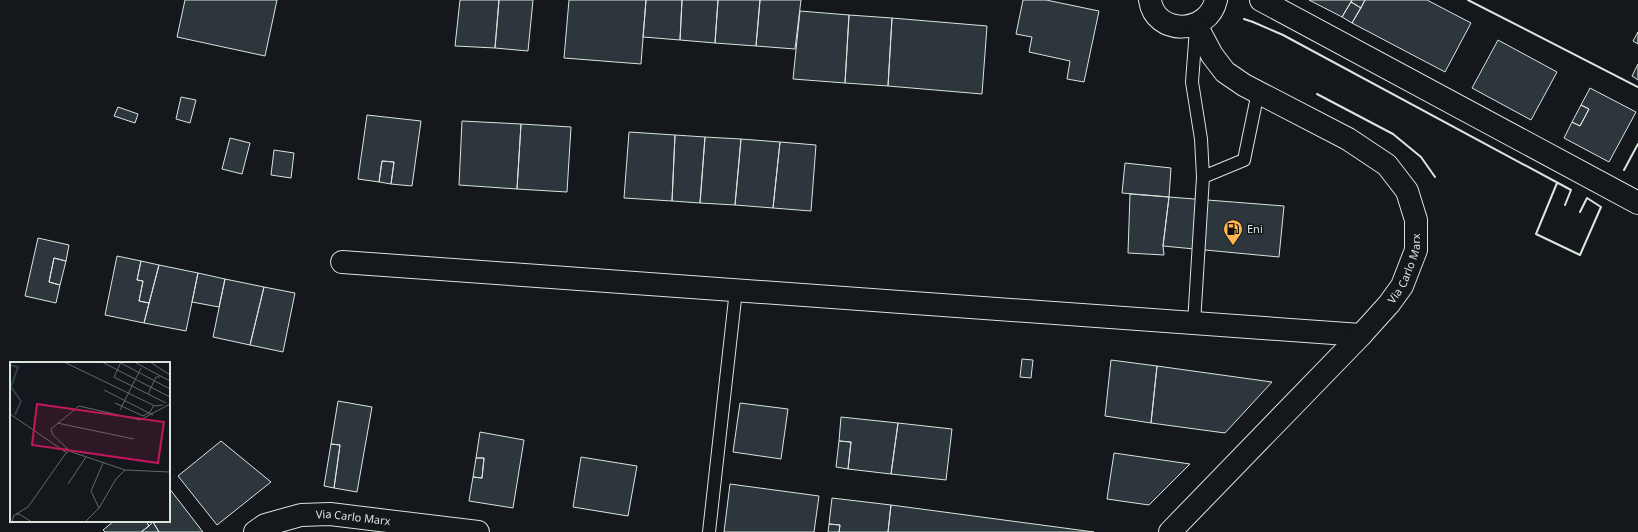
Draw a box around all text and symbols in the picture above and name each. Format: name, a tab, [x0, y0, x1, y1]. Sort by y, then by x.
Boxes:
fuel station icon: Eni	[1222, 218, 1244, 246]
place label: Eni	[1247, 221, 1263, 236]
street label: Via Carlo Marx	[1384, 233, 1423, 306]
inset map	[10, 362, 170, 522]
street label: Via Carlo Marx	[316, 506, 392, 528]

